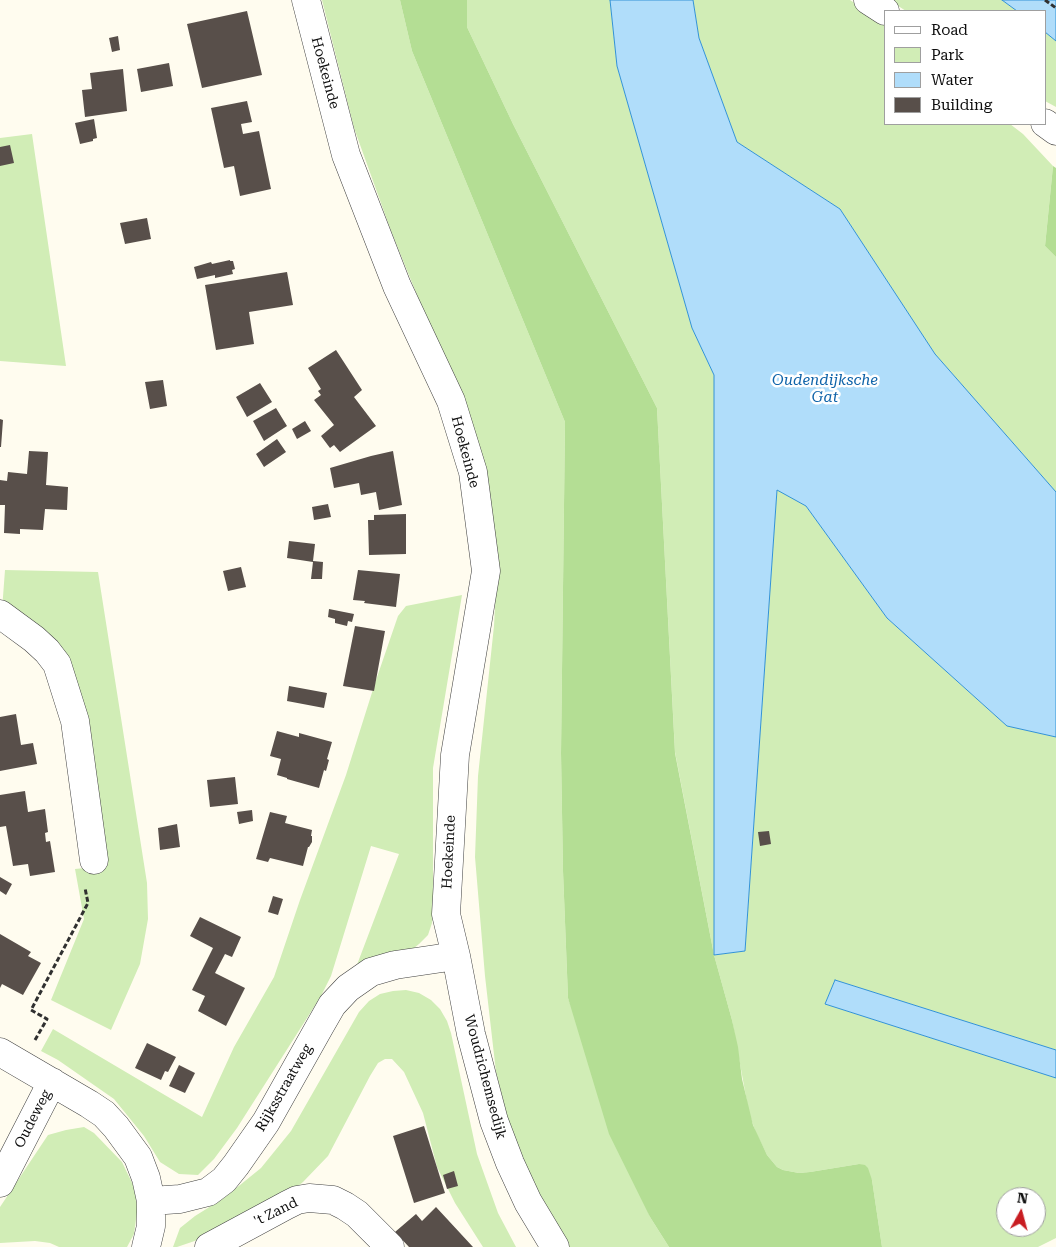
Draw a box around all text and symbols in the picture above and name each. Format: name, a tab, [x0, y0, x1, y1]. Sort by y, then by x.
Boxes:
legend	[884, 10, 1046, 125]
text: Road	[931, 21, 968, 39]
street label: Hoekeinde	[307, 35, 343, 111]
text: Park	[931, 46, 964, 64]
text: Water	[931, 71, 973, 89]
text: Building	[931, 96, 992, 114]
water label: Oudendijksche Gat	[772, 372, 878, 407]
street label: Hoekeinde	[447, 414, 483, 490]
street label: Hoekeinde	[439, 815, 459, 889]
street label: Woudrichemsedijk	[460, 1013, 510, 1141]
street label: Rijksstraatweg	[252, 1041, 316, 1135]
street label: Oudeweg	[11, 1087, 55, 1151]
north arrow	[996, 1187, 1046, 1237]
text: N	[1016, 1190, 1029, 1207]
street label: 't Zand	[251, 1194, 301, 1230]

